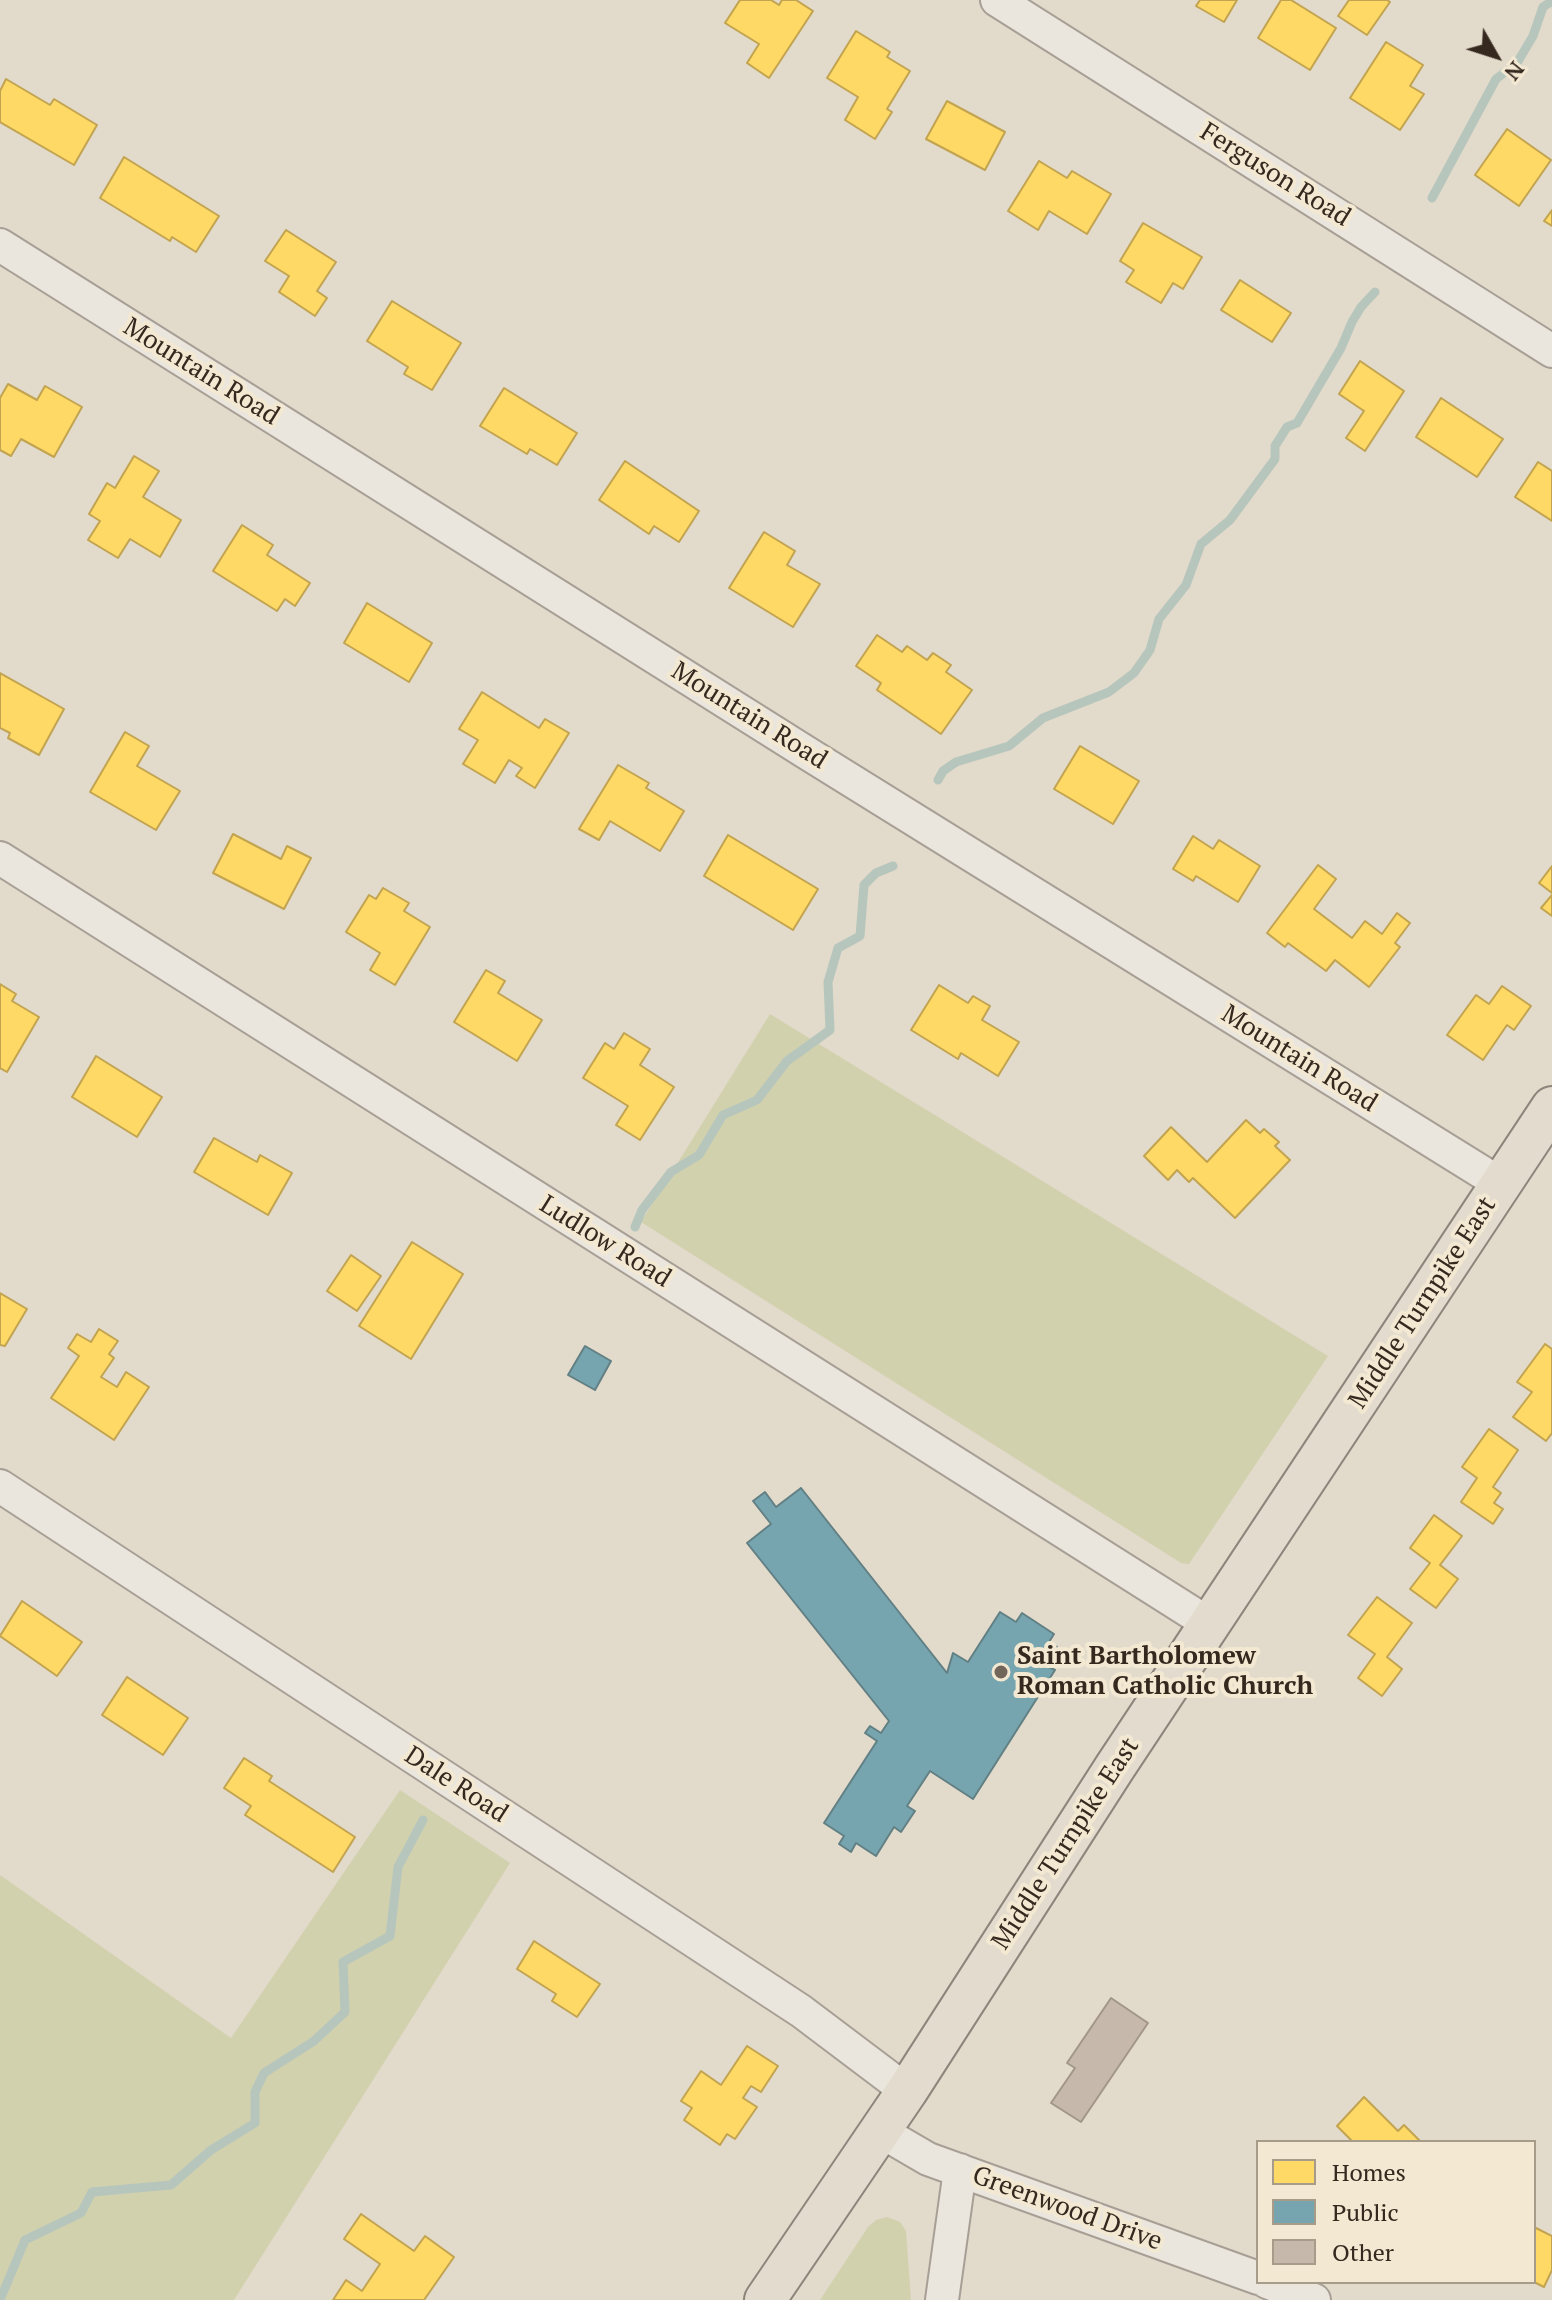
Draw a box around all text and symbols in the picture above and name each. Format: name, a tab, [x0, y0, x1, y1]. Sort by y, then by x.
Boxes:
north arrow	[1456, 16, 1536, 96]
text: N	[1499, 56, 1532, 87]
street label: Ferguson Road	[1194, 116, 1356, 234]
street label: Mountain Road	[117, 312, 285, 432]
street label: Mountain Road	[665, 656, 833, 776]
street label: Mountain Road	[1215, 999, 1383, 1119]
street label: Ludlow Road	[534, 1189, 676, 1295]
street label: Middle Turnpike East	[1343, 1191, 1503, 1415]
place label: Saint Bartholomew Roman Catholic Church	[1017, 1641, 1313, 1702]
marker: Saint Bartholomew Roman Catholic Church	[992, 1663, 1010, 1681]
street label: Middle Turnpike East	[986, 1732, 1146, 1956]
street label: Dale Road	[399, 1740, 513, 1830]
legend	[1256, 2140, 1536, 2284]
text: Homes	[1332, 2156, 1406, 2188]
street label: Greenwood Drive	[968, 2160, 1166, 2258]
text: Public	[1332, 2196, 1399, 2228]
text: Other	[1332, 2236, 1394, 2268]

